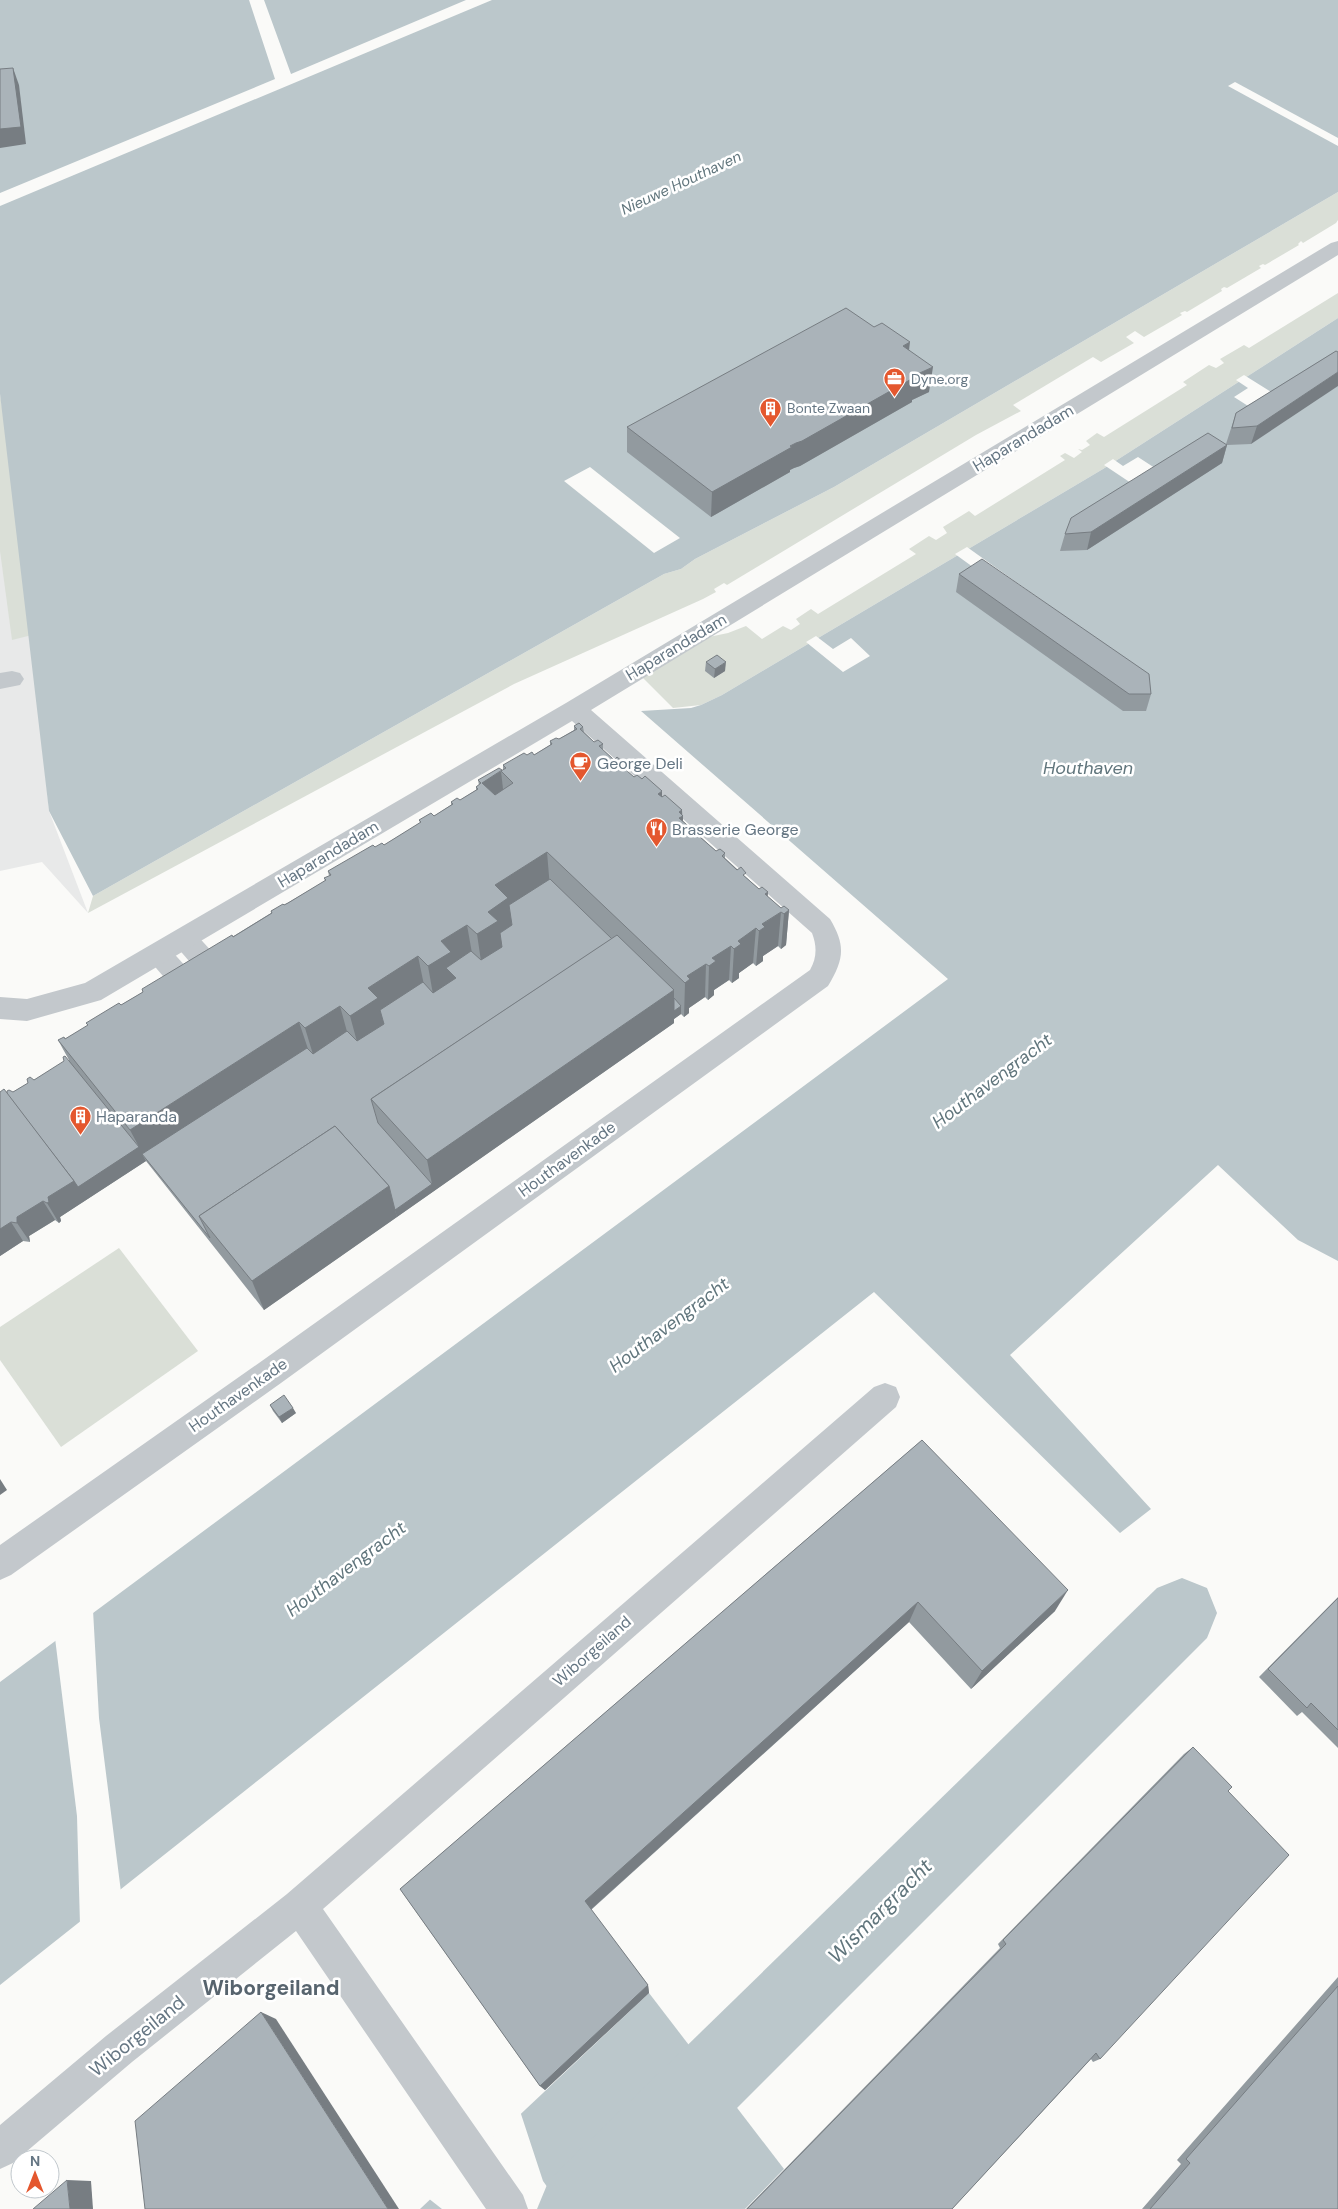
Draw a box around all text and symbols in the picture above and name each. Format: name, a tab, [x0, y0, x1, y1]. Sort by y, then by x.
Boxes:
water label: Nieuwe Houthaven	[618, 146, 745, 220]
office icon: Dyne.org	[883, 367, 907, 398]
place label: Dyne.org	[911, 370, 968, 388]
building icon: Bonte Zwaan	[759, 396, 783, 427]
place label: Bonte Zwaan	[787, 399, 870, 417]
street label: Haparandadam	[969, 400, 1077, 476]
street label: Haparandadam	[622, 609, 730, 685]
cafe icon: George Deli	[569, 751, 593, 782]
place label: George Deli	[597, 753, 683, 774]
water label: Houthaven	[1043, 756, 1133, 780]
street label: Haparandadam	[274, 816, 382, 892]
restaurant icon: Brasserie George	[644, 817, 668, 848]
place label: Brasserie George	[672, 819, 799, 840]
water label: Houthavengracht	[927, 1027, 1058, 1134]
building icon: Haparanda	[68, 1104, 92, 1135]
place label: Haparanda	[96, 1106, 177, 1127]
street label: Houthavenkade	[514, 1117, 620, 1201]
water label: Houthavengracht	[604, 1271, 735, 1378]
street label: Houthavenkade	[185, 1353, 291, 1437]
water label: Houthavengracht	[281, 1515, 412, 1622]
street label: Wiborgeiland	[548, 1611, 636, 1691]
water label: Wismargracht	[822, 1852, 939, 1969]
district label: Wiborgeiland	[202, 1974, 340, 2002]
street label: Wiborgeiland	[84, 1990, 190, 2082]
north arrow	[10, 2149, 60, 2199]
text: N	[30, 2152, 40, 2170]

